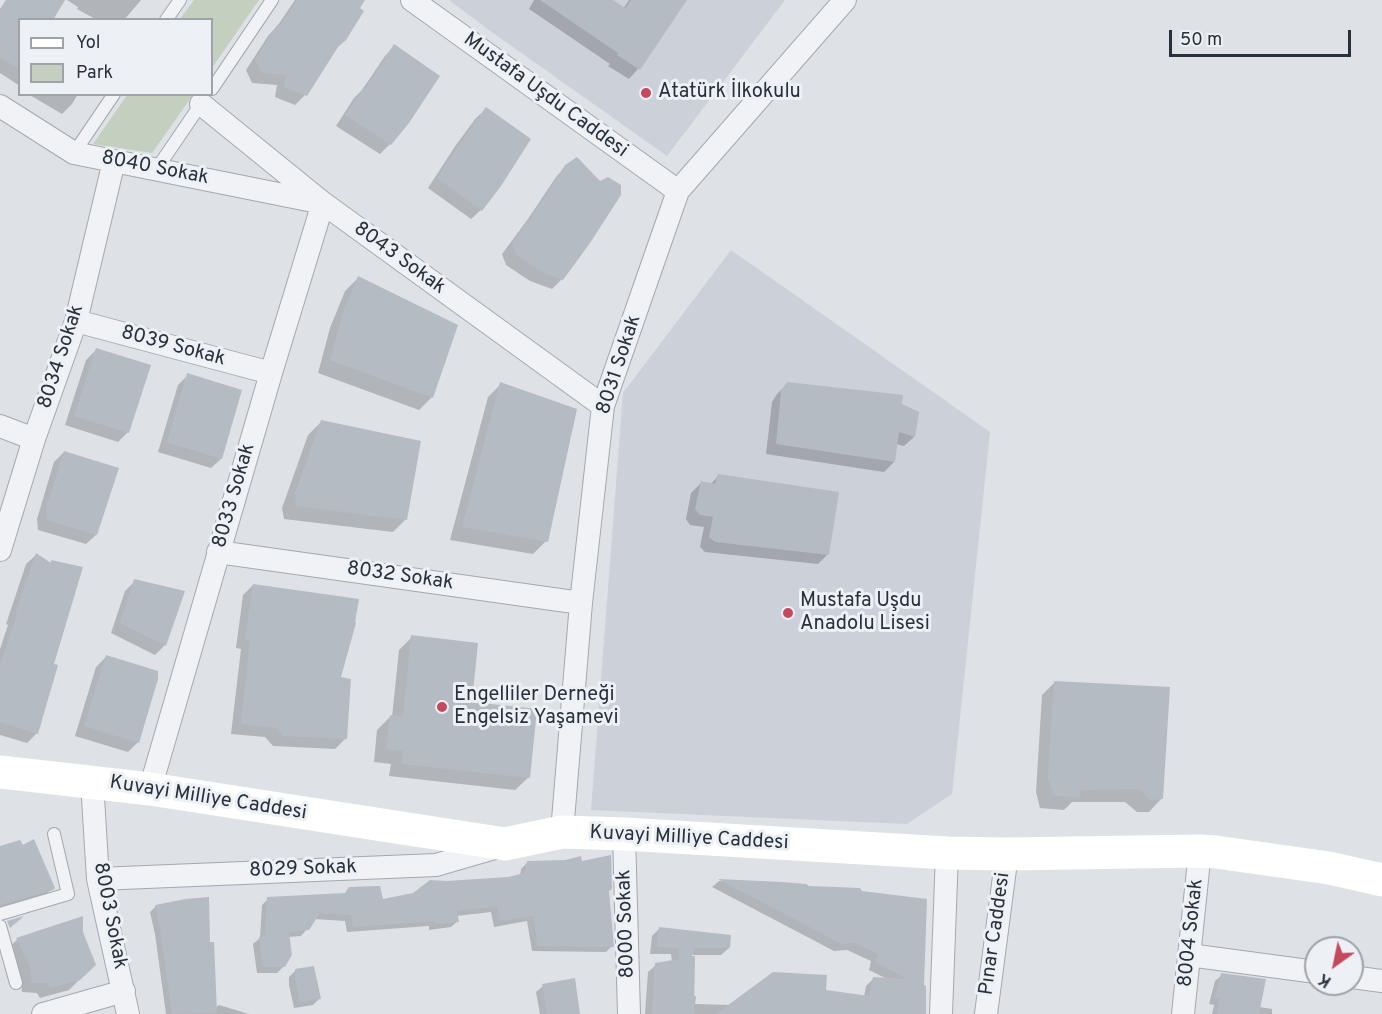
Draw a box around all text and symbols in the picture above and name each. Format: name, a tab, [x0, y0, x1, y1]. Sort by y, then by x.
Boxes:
legend	[18, 18, 213, 96]
scale bar	[1172, 18, 1354, 56]
street label: Mustafa Uşdu Caddesi	[458, 28, 632, 164]
text: 50 m	[1180, 29, 1222, 52]
text: Yol	[76, 32, 101, 55]
text: Park	[76, 62, 113, 85]
place label: Atatürk İlkokulu	[658, 81, 801, 105]
marker: Atatürk İlkokulu	[639, 86, 653, 100]
street label: 8040 Sokak	[99, 147, 211, 191]
street label: 8043 Sokak	[348, 218, 450, 300]
street label: 8034 Sokak	[34, 302, 90, 412]
street label: 8031 Sokak	[593, 312, 647, 418]
street label: 8039 Sokak	[118, 322, 228, 372]
street label: 8033 Sokak	[209, 441, 261, 551]
street label: 8032 Sokak	[345, 558, 455, 596]
place label: Mustafa Uşdu Anadolu Lisesi	[800, 590, 930, 637]
marker: Mustafa Uşdu Anadolu Lisesi	[781, 606, 795, 620]
place label: Engelliler Derneği Engelsiz Yaşamevi	[454, 684, 619, 731]
marker: Engelliler Derneği Engelsiz Yaşamevi	[435, 700, 449, 714]
street label: Kuvayi Milliye Caddesi	[108, 772, 308, 826]
street label: Kuvayi Milliye Caddesi	[589, 822, 789, 856]
street label: 8029 Sokak	[249, 856, 357, 884]
street label: 8003 Sokak	[87, 861, 131, 971]
street label: 8000 Sokak	[613, 869, 641, 979]
street label: Pınar Caddesi	[976, 871, 1016, 997]
street label: 8004 Sokak	[1174, 878, 1210, 988]
north arrow	[1304, 936, 1364, 996]
text: K	[1315, 968, 1335, 991]

